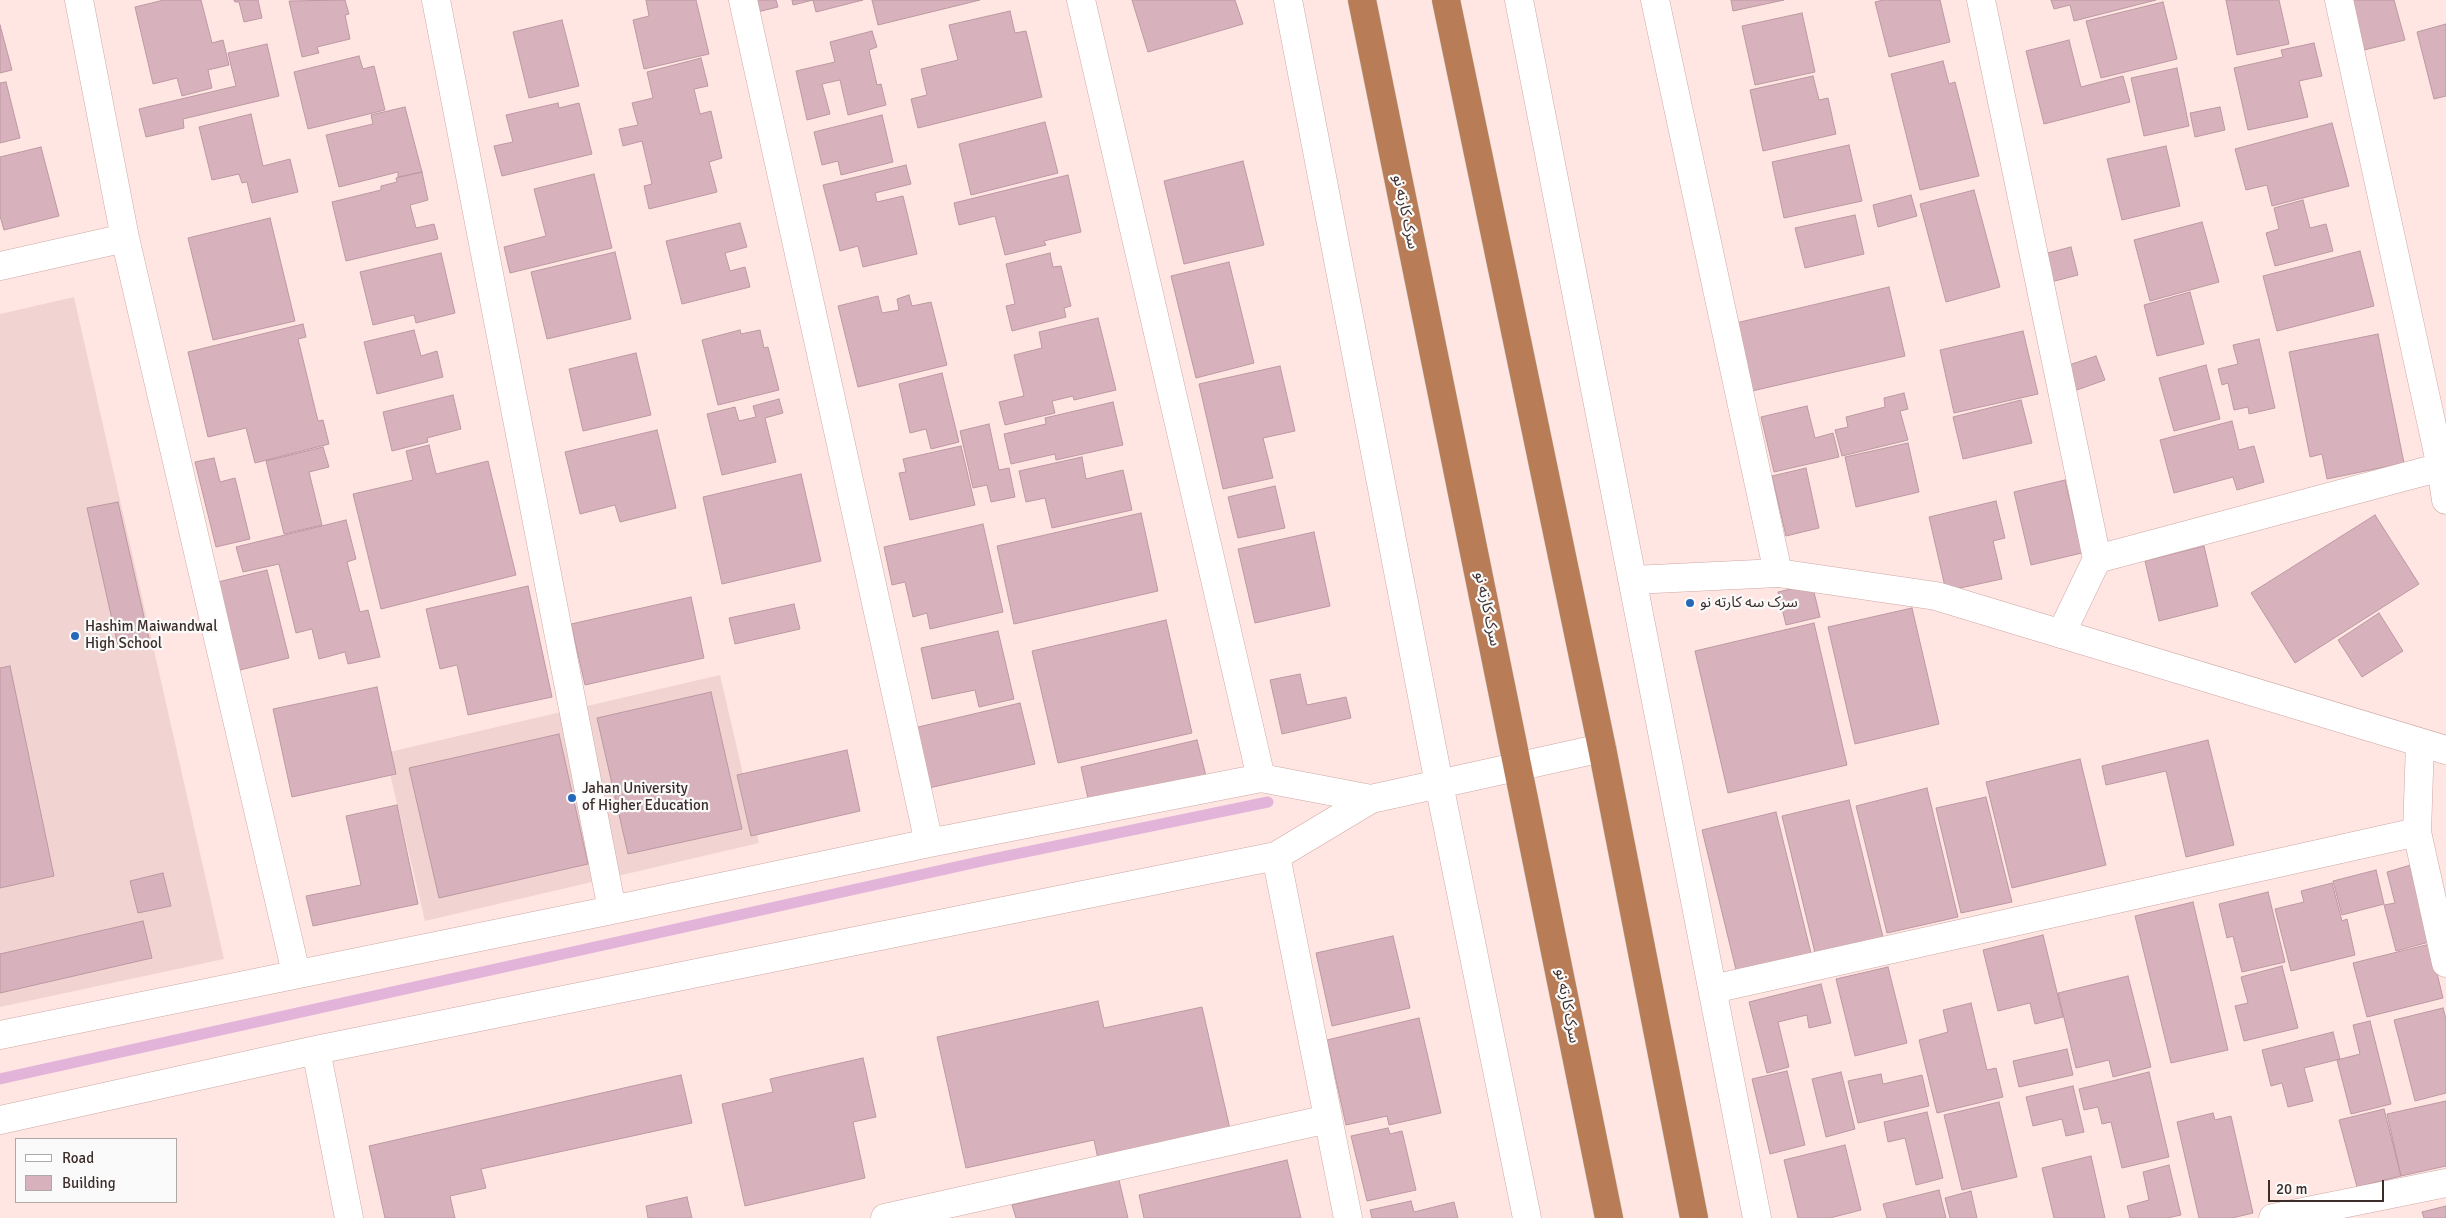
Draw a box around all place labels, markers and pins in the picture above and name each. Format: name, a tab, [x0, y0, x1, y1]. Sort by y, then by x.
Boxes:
place label: سرک سه کارته نو	[1700, 594, 1798, 612]
marker: سرک سه کارته نو	[1684, 597, 1696, 609]
place label: Hashim Maiwandwal High School	[85, 618, 218, 653]
marker: Hashim Maiwandwal High School	[69, 630, 81, 642]
place label: Jahan University of Higher Education	[582, 780, 709, 815]
marker: Jahan University of Higher Education	[566, 792, 578, 804]

